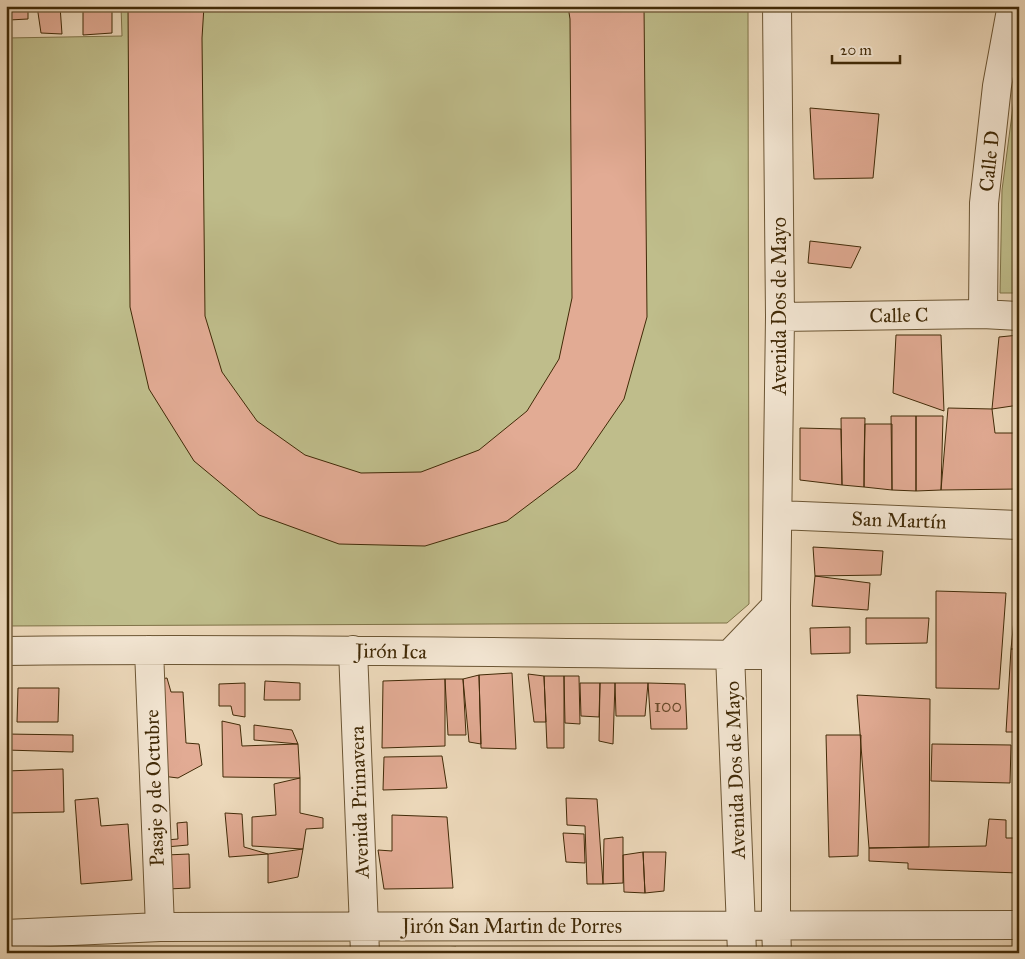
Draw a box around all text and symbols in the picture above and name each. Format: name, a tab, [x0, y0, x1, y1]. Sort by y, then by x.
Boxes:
scale bar	[832, 32, 900, 64]
text: 20 m	[840, 41, 872, 59]
street label: Calle D	[974, 129, 1004, 193]
street label: Avenida Dos de Mayo	[767, 217, 791, 396]
street label: Calle C	[869, 302, 929, 328]
street label: San Martín	[851, 506, 947, 534]
street label: Jirón Ica	[353, 638, 427, 665]
street label: Avenida Dos de Mayo	[720, 681, 750, 860]
house number: 100	[654, 695, 682, 717]
street label: Pasaje 9 de Octubre	[139, 709, 169, 867]
street label: Avenida Primavera	[344, 725, 374, 880]
street label: Jirón San Martin de Porres	[400, 914, 622, 939]

